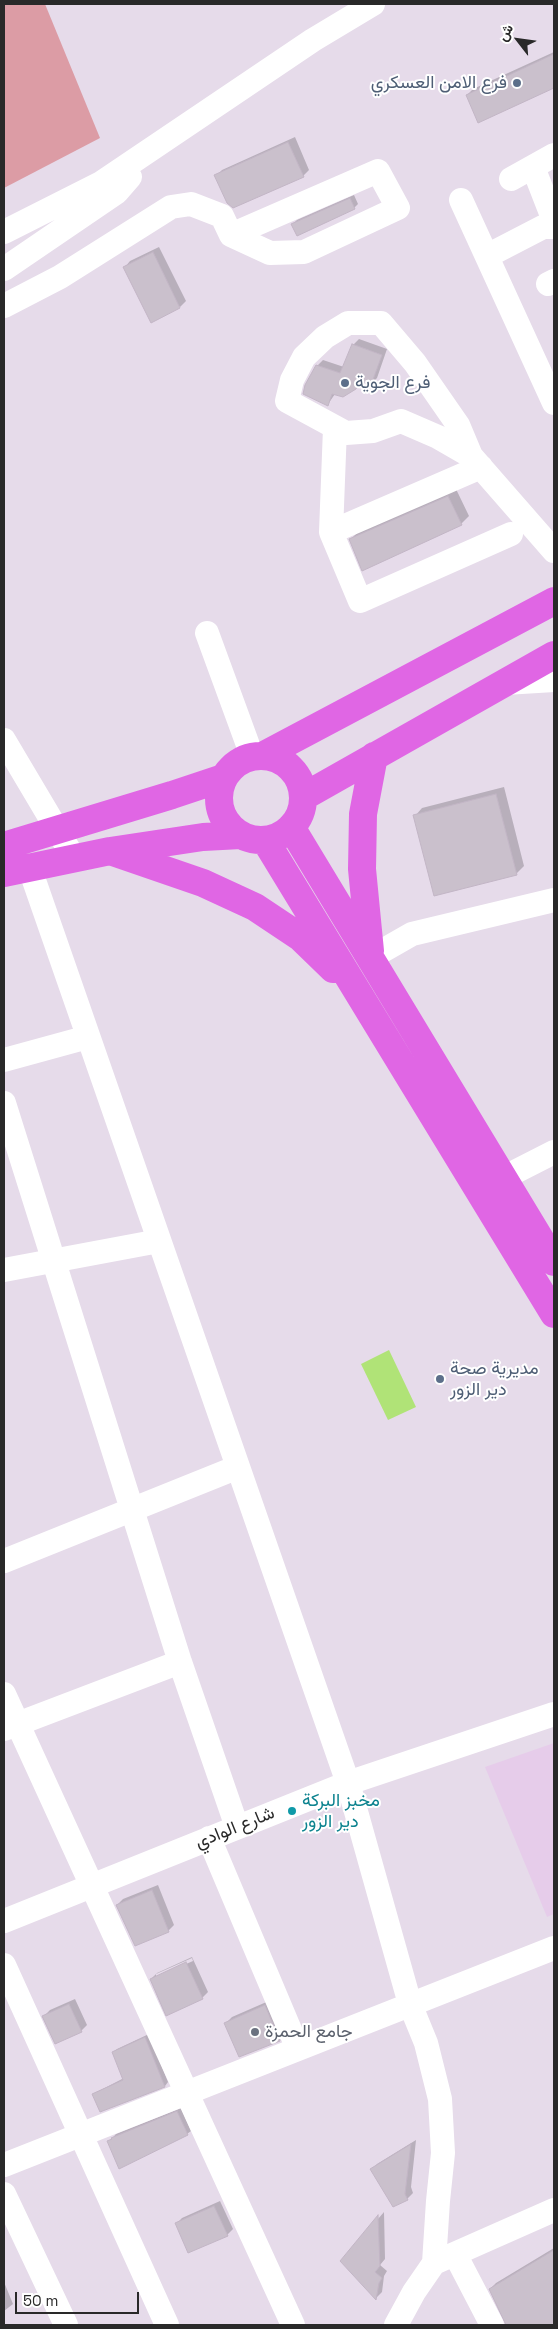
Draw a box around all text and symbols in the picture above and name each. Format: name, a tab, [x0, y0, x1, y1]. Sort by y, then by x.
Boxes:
north arrow	[493, 15, 543, 65]
text: ش	[493, 21, 517, 44]
place label: فرع الامن العسكري	[371, 72, 507, 94]
marker: فرع الامن العسكري	[511, 77, 523, 89]
place label: فرع الجوية	[355, 372, 431, 394]
marker: فرع الجوية	[339, 377, 351, 389]
place label: مديرية صحة دير الزور	[450, 1358, 539, 1400]
marker: مديرية صحة دير الزور	[434, 1373, 446, 1385]
place label: مخبز البركة دير الزور	[302, 1790, 380, 1832]
street label: شارع الوادي	[192, 1802, 278, 1854]
marker: مخبز البركة دير الزور	[286, 1805, 298, 1817]
place label: جامع الحمزة	[265, 2021, 353, 2043]
marker: جامع الحمزة	[249, 2026, 261, 2038]
scale bar	[18, 2282, 141, 2314]
text: 50 m	[23, 2291, 58, 2310]

